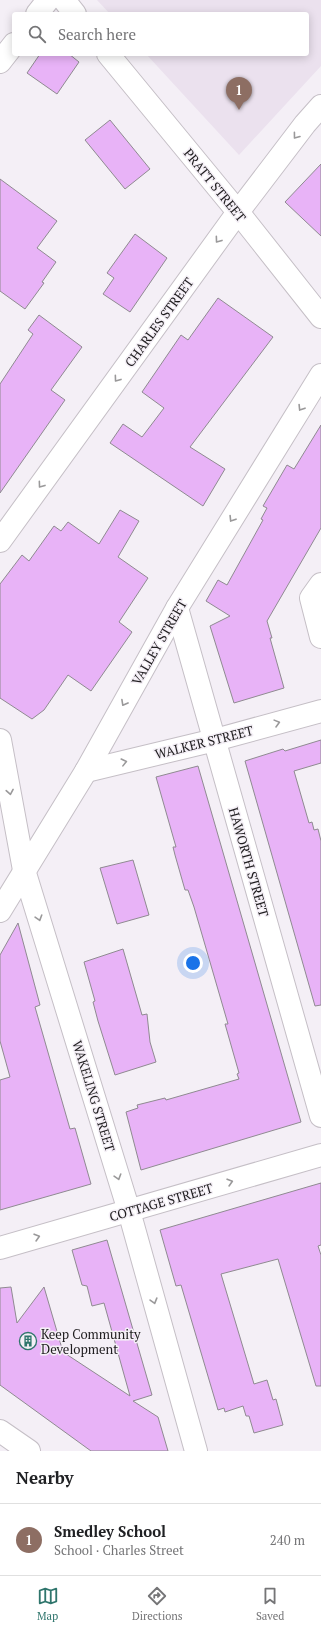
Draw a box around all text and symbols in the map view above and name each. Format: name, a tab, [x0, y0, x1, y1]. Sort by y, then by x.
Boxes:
search box	[12, 12, 309, 56]
icon: search	[26, 23, 48, 45]
text: Search here	[58, 24, 136, 44]
pin: 1	[226, 77, 252, 110]
one-way arrow	[294, 132, 301, 139]
street label: PRATT STREET	[180, 145, 250, 225]
one-way arrow	[216, 236, 223, 243]
street label: CHARLES STREET	[120, 274, 198, 370]
one-way arrow	[115, 375, 122, 382]
one-way arrow	[298, 404, 305, 411]
one-way arrow	[38, 480, 45, 487]
one-way arrow	[230, 515, 237, 522]
street label: VALLEY STREET	[127, 596, 191, 688]
one-way arrow	[121, 699, 129, 706]
one-way arrow	[273, 719, 280, 728]
street label: WALKER STREET	[153, 721, 255, 763]
one-way arrow	[120, 758, 127, 767]
one-way arrow	[5, 789, 13, 795]
street label: HAWORTH STREET	[225, 805, 273, 919]
one-way arrow	[34, 915, 43, 922]
your location	[183, 953, 203, 973]
street label: WAKELING STREET	[68, 1038, 120, 1154]
one-way arrow	[113, 1173, 122, 1180]
one-way arrow	[226, 1178, 233, 1187]
street label: COTTAGE STREET	[107, 1179, 215, 1225]
one-way arrow	[34, 1233, 41, 1242]
one-way arrow	[149, 1298, 158, 1305]
place label: Keep Community Development	[41, 1325, 141, 1358]
building icon: Keep Community Development	[18, 1331, 38, 1351]
text: Nearby	[16, 1466, 74, 1489]
text: Smedley School	[54, 1521, 166, 1541]
text: 1	[25, 1531, 33, 1549]
text: 240 m	[270, 1531, 305, 1549]
text: School · Charles Street	[54, 1541, 184, 1559]
tab: Map	[37, 1585, 59, 1623]
tab: Directions	[132, 1585, 183, 1623]
tab: Saved	[256, 1585, 284, 1623]

